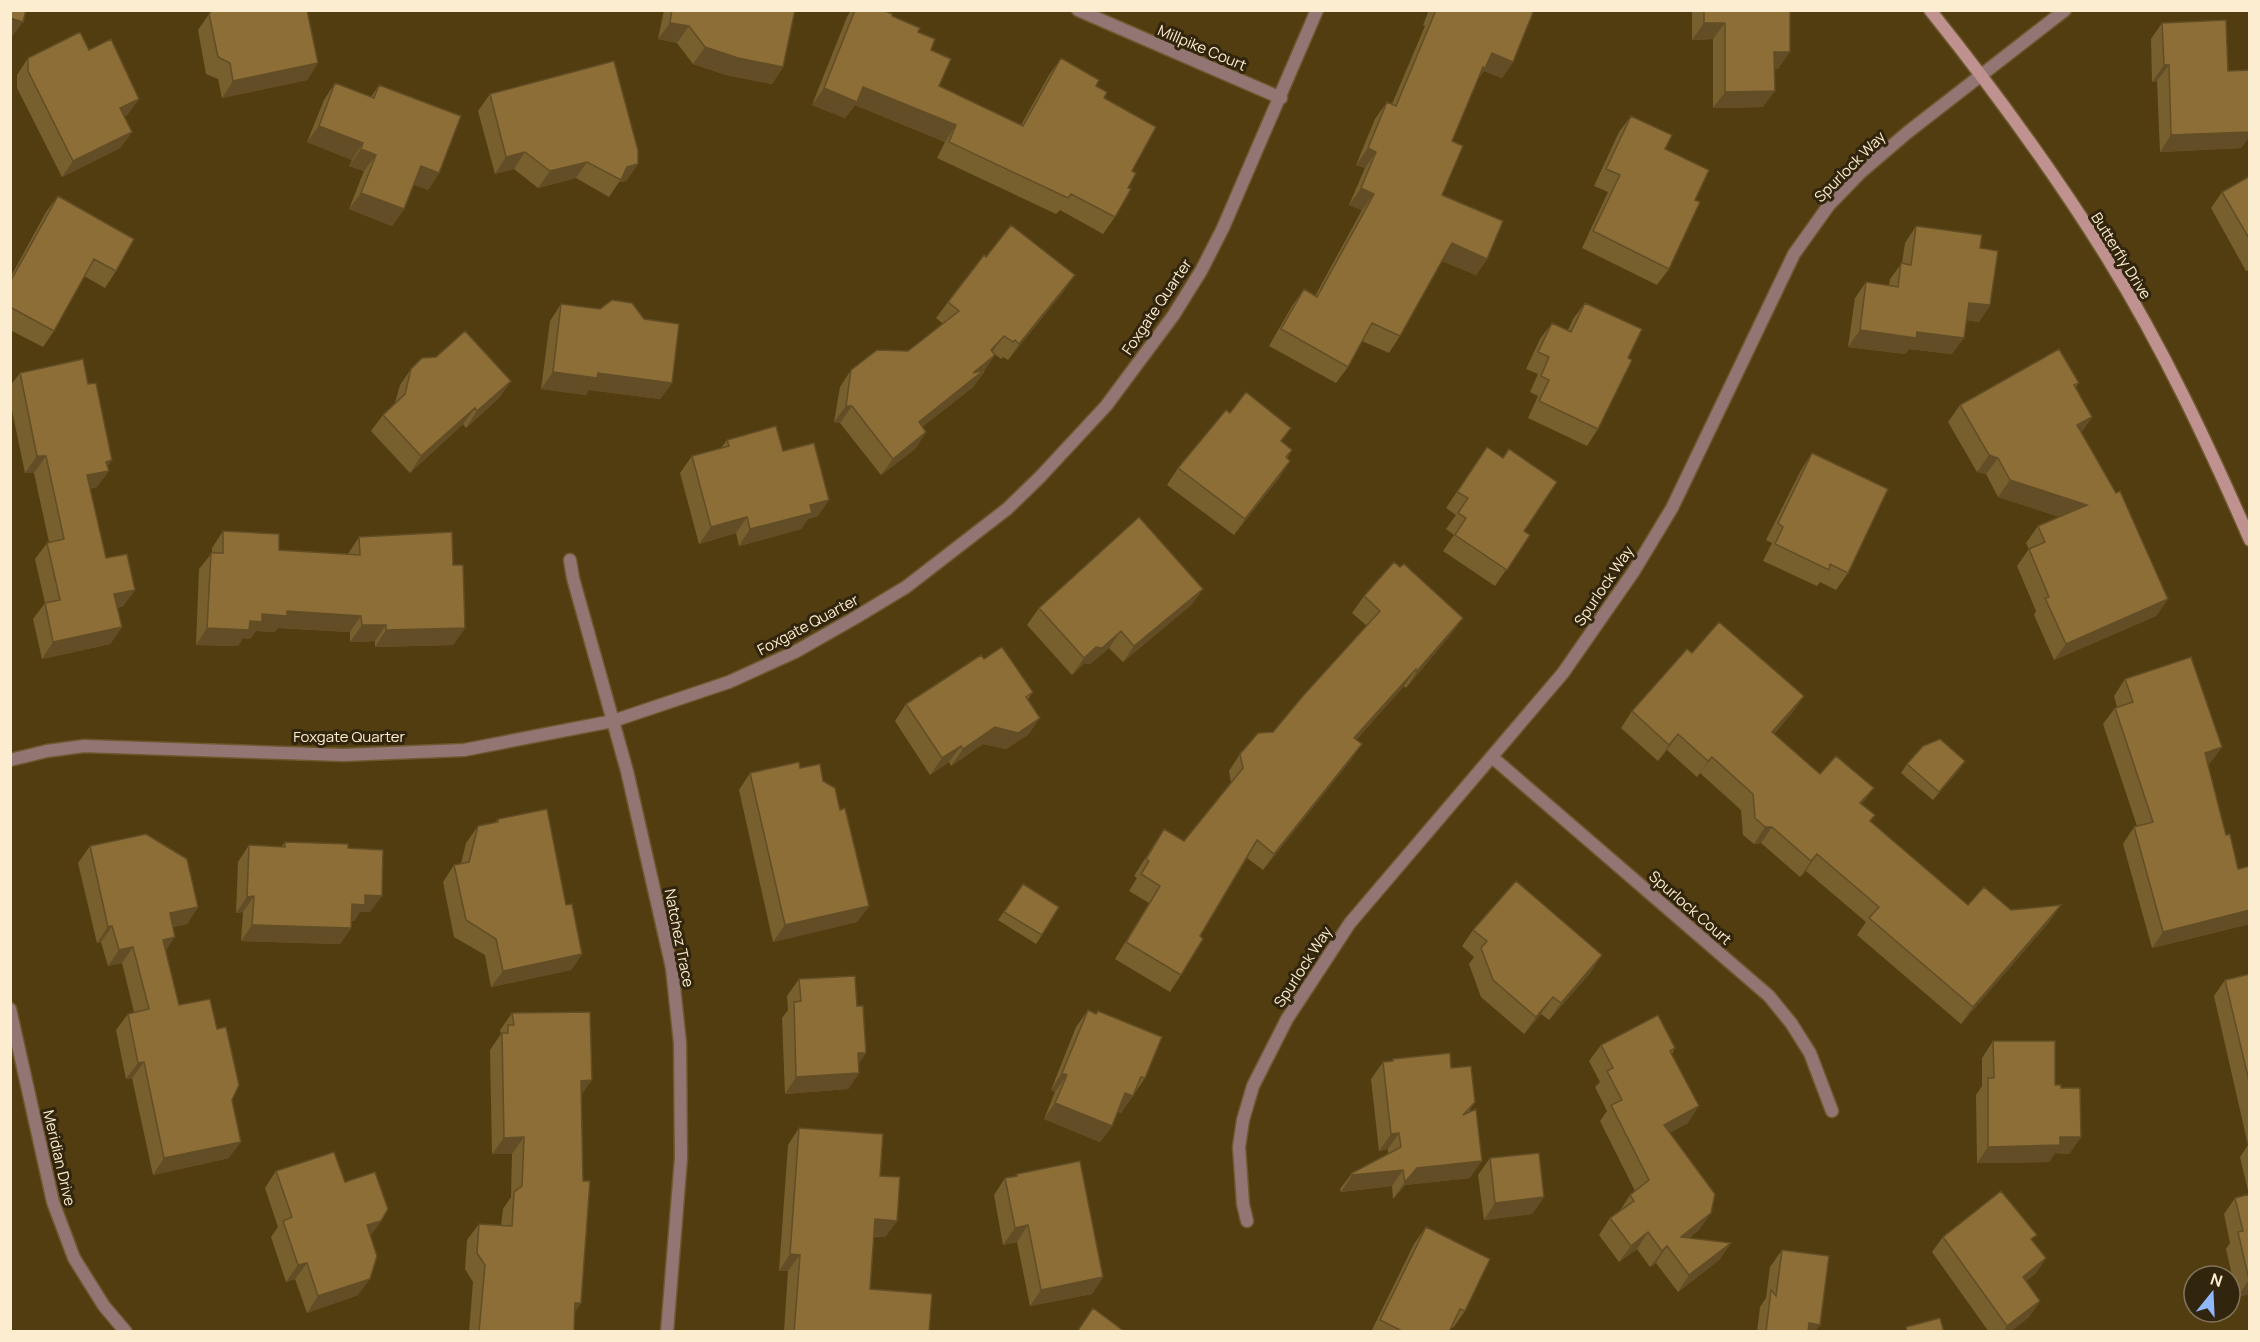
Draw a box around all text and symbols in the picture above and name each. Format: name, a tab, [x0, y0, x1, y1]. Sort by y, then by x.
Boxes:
street label: Millpike Court	[1155, 19, 1250, 76]
street label: Spurlock Way	[1809, 126, 1890, 207]
street label: Butterfly Drive	[2086, 208, 2157, 303]
street label: Foxgate Quarter	[1117, 254, 1197, 359]
street label: Spurlock Way	[1569, 541, 1638, 630]
street label: Foxgate Quarter	[754, 589, 863, 660]
street label: Foxgate Quarter	[293, 726, 405, 747]
street label: Spurlock Court	[1644, 866, 1736, 949]
street label: Natchez Trace	[660, 887, 699, 989]
street label: Spurlock Way	[1269, 922, 1337, 1011]
street label: Meridian Drive	[38, 1108, 81, 1208]
north arrow	[2182, 1264, 2242, 1324]
text: N	[2208, 1267, 2226, 1292]

